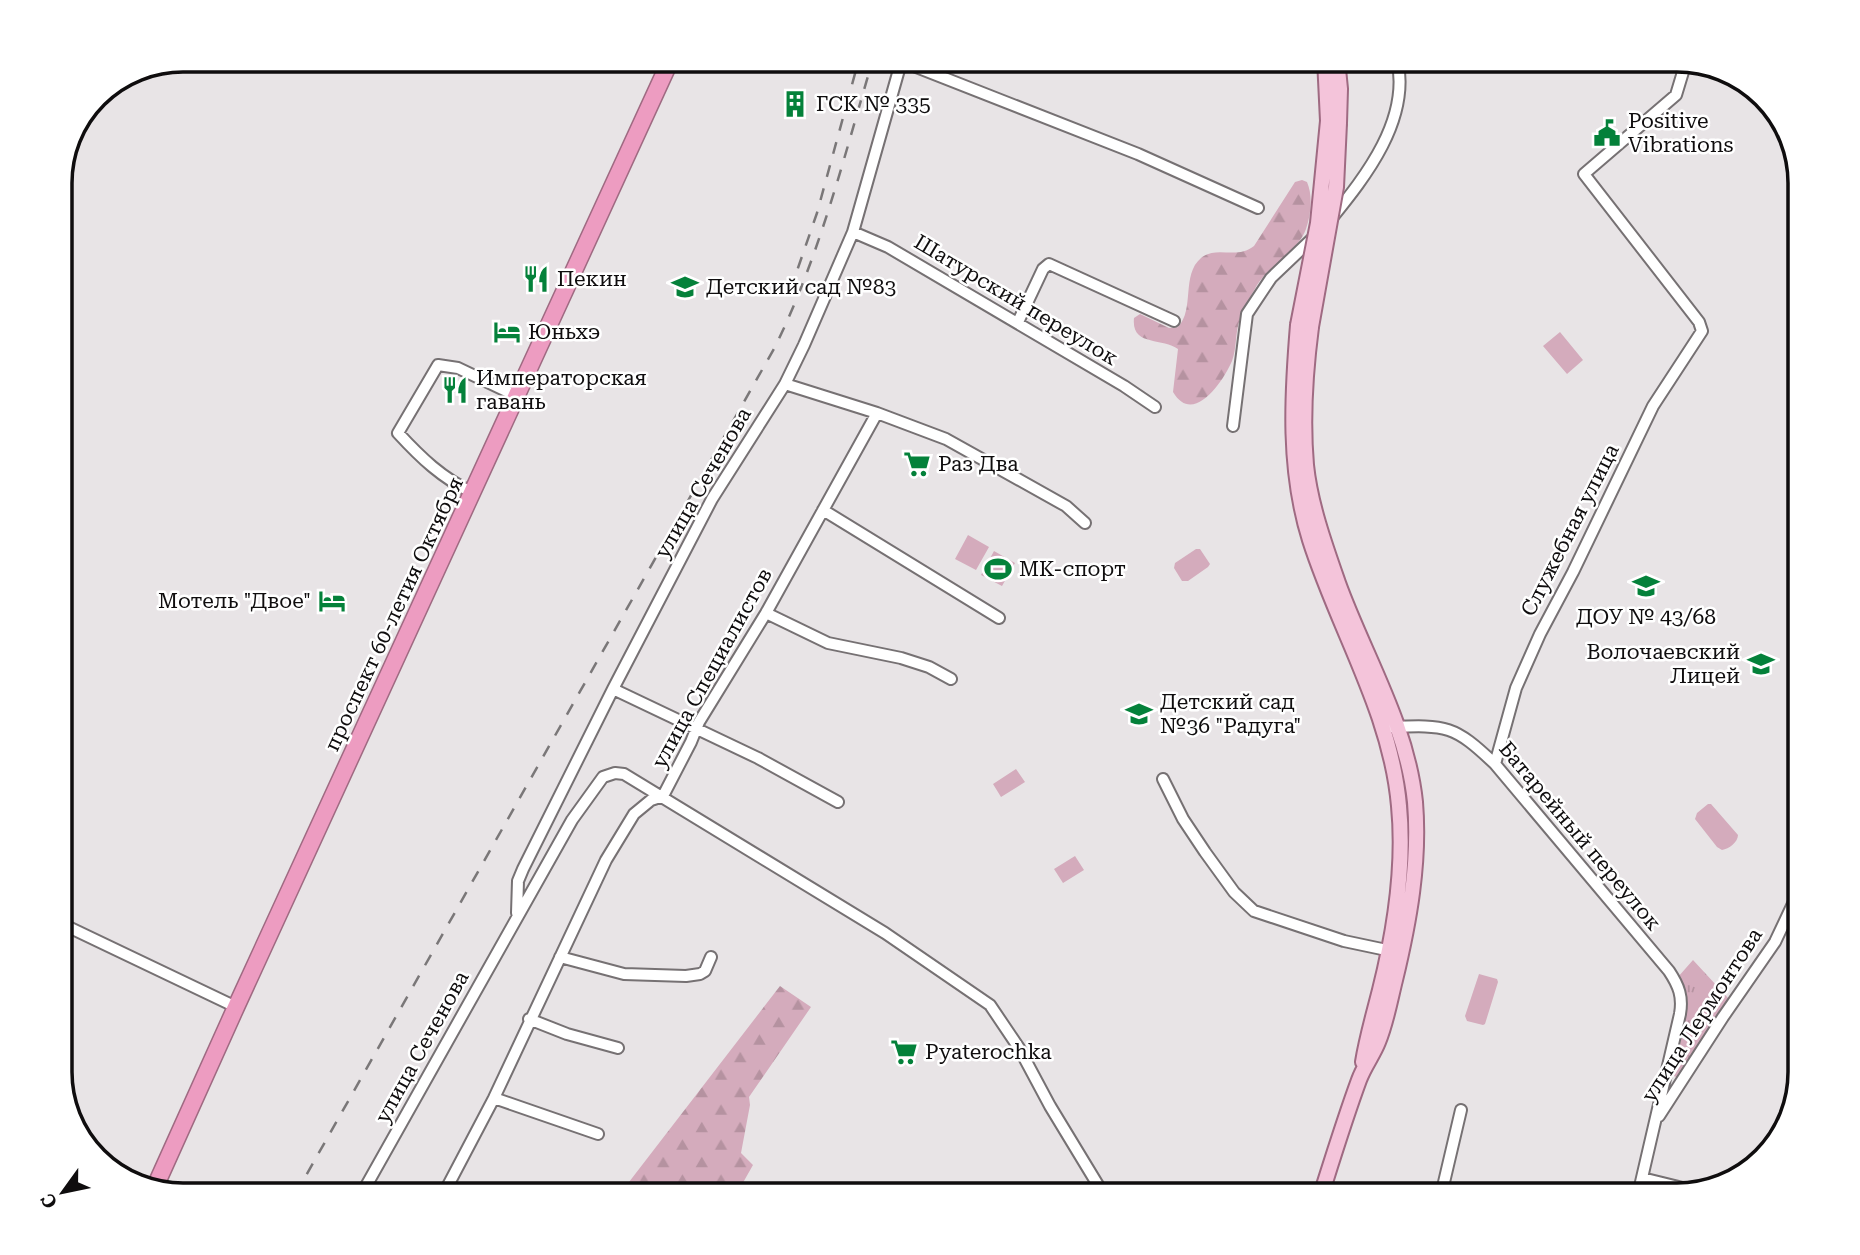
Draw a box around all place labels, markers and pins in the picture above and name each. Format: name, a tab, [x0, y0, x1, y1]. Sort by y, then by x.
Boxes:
building icon: ГСК № 335	[780, 89, 810, 119]
place label: ГСК № 335	[816, 92, 931, 116]
place label: Positive Vibrations	[1628, 109, 1733, 157]
public building icon: Positive Vibrations	[1592, 118, 1622, 148]
restaurant icon: Пекин	[521, 264, 551, 294]
place label: Пекин	[557, 267, 627, 291]
school or university icon: Детский сад №83	[670, 272, 700, 302]
place label: Детский сад №83	[706, 275, 896, 299]
hotel icon: Юньхэ	[492, 317, 522, 347]
place label: Юньхэ	[528, 320, 600, 344]
place label: Императорская гавань	[476, 366, 647, 414]
restaurant icon: Императорская гавань	[440, 375, 470, 405]
supermarket icon: Раз Два	[902, 449, 932, 479]
place label: Раз Два	[938, 452, 1019, 476]
sports icon: МК-спорт	[983, 554, 1013, 584]
place label: МК-спорт	[1019, 557, 1126, 581]
school or university icon: ДОУ № 43/68	[1631, 571, 1661, 601]
hotel icon: Мотель "Двое"	[317, 586, 347, 616]
place label: Мотель "Двое"	[158, 589, 311, 613]
place label: ДОУ № 43/68	[1576, 605, 1716, 629]
place label: Волочаевский Лицей	[1586, 640, 1740, 688]
school or university icon: Волочаевский Лицей	[1746, 649, 1776, 679]
place label: Детский сад №36 "Радуга"	[1160, 690, 1301, 738]
school or university icon: Детский сад №36 "Радуга"	[1124, 699, 1154, 729]
supermarket icon: Pyaterochka	[889, 1037, 919, 1067]
place label: Pyaterochka	[925, 1040, 1052, 1064]

